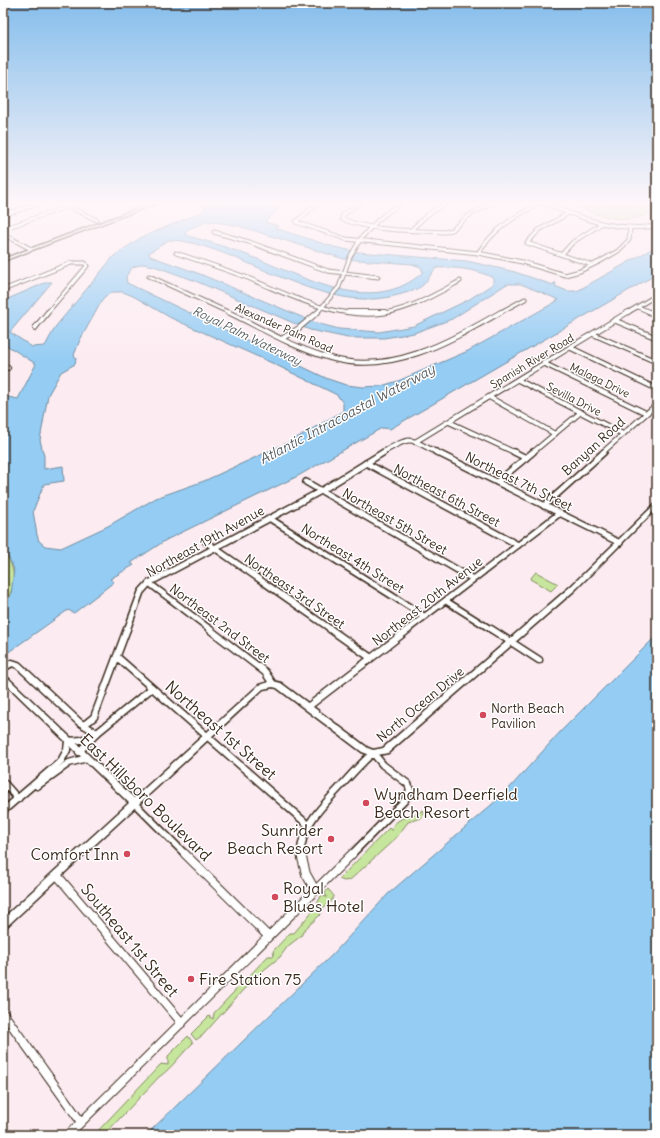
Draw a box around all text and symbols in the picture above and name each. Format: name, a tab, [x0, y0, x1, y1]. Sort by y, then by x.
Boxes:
street label: Alexander Palm Road	[233, 300, 336, 356]
water label: Royal Palm Waterway	[190, 303, 305, 369]
street label: Spanish River Road	[488, 330, 577, 391]
water label: Atlantic Intracoastal Waterway	[256, 359, 439, 468]
street label: Malaga Drive	[568, 359, 632, 401]
street label: Sevilla Drive	[544, 379, 604, 419]
street label: Banyan Road	[558, 413, 629, 479]
street label: Northeast 7th Street	[462, 448, 576, 515]
street label: Northeast 6th Street	[391, 460, 504, 531]
street label: Northeast 5th Street	[339, 484, 451, 559]
street label: Northeast 19th Avenue	[143, 502, 267, 581]
street label: Northeast 4th Street	[298, 520, 408, 597]
street label: Northeast 3rd Street	[241, 550, 349, 633]
street label: Northeast 20th Avenue	[369, 553, 486, 650]
street label: Northeast 2nd Street	[166, 580, 274, 667]
street label: North Ocean Drive	[373, 663, 467, 746]
street label: Northeast 1st Street	[161, 676, 281, 784]
place label: North Beach Pavilion	[491, 700, 565, 732]
marker: North Beach Pavilion	[478, 710, 488, 720]
street label: East Hillsboro Boulevard	[76, 729, 216, 865]
place label: Wyndham Deerfield Beach Resort	[374, 784, 518, 822]
marker: Wyndham Deerfield Beach Resort	[361, 798, 371, 808]
place label: Sunrider Beach Resort	[227, 820, 324, 858]
marker: Sunrider Beach Resort	[326, 834, 336, 844]
place label: Comfort Inn	[31, 844, 119, 864]
marker: Comfort Inn	[122, 849, 132, 859]
place label: Royal Blues Hotel	[283, 878, 364, 916]
street label: Southeast 1st Street	[77, 879, 184, 1001]
marker: Royal Blues Hotel	[270, 892, 280, 902]
place label: Fire Station 75	[199, 969, 301, 989]
marker: Fire Station 75	[186, 974, 196, 984]

